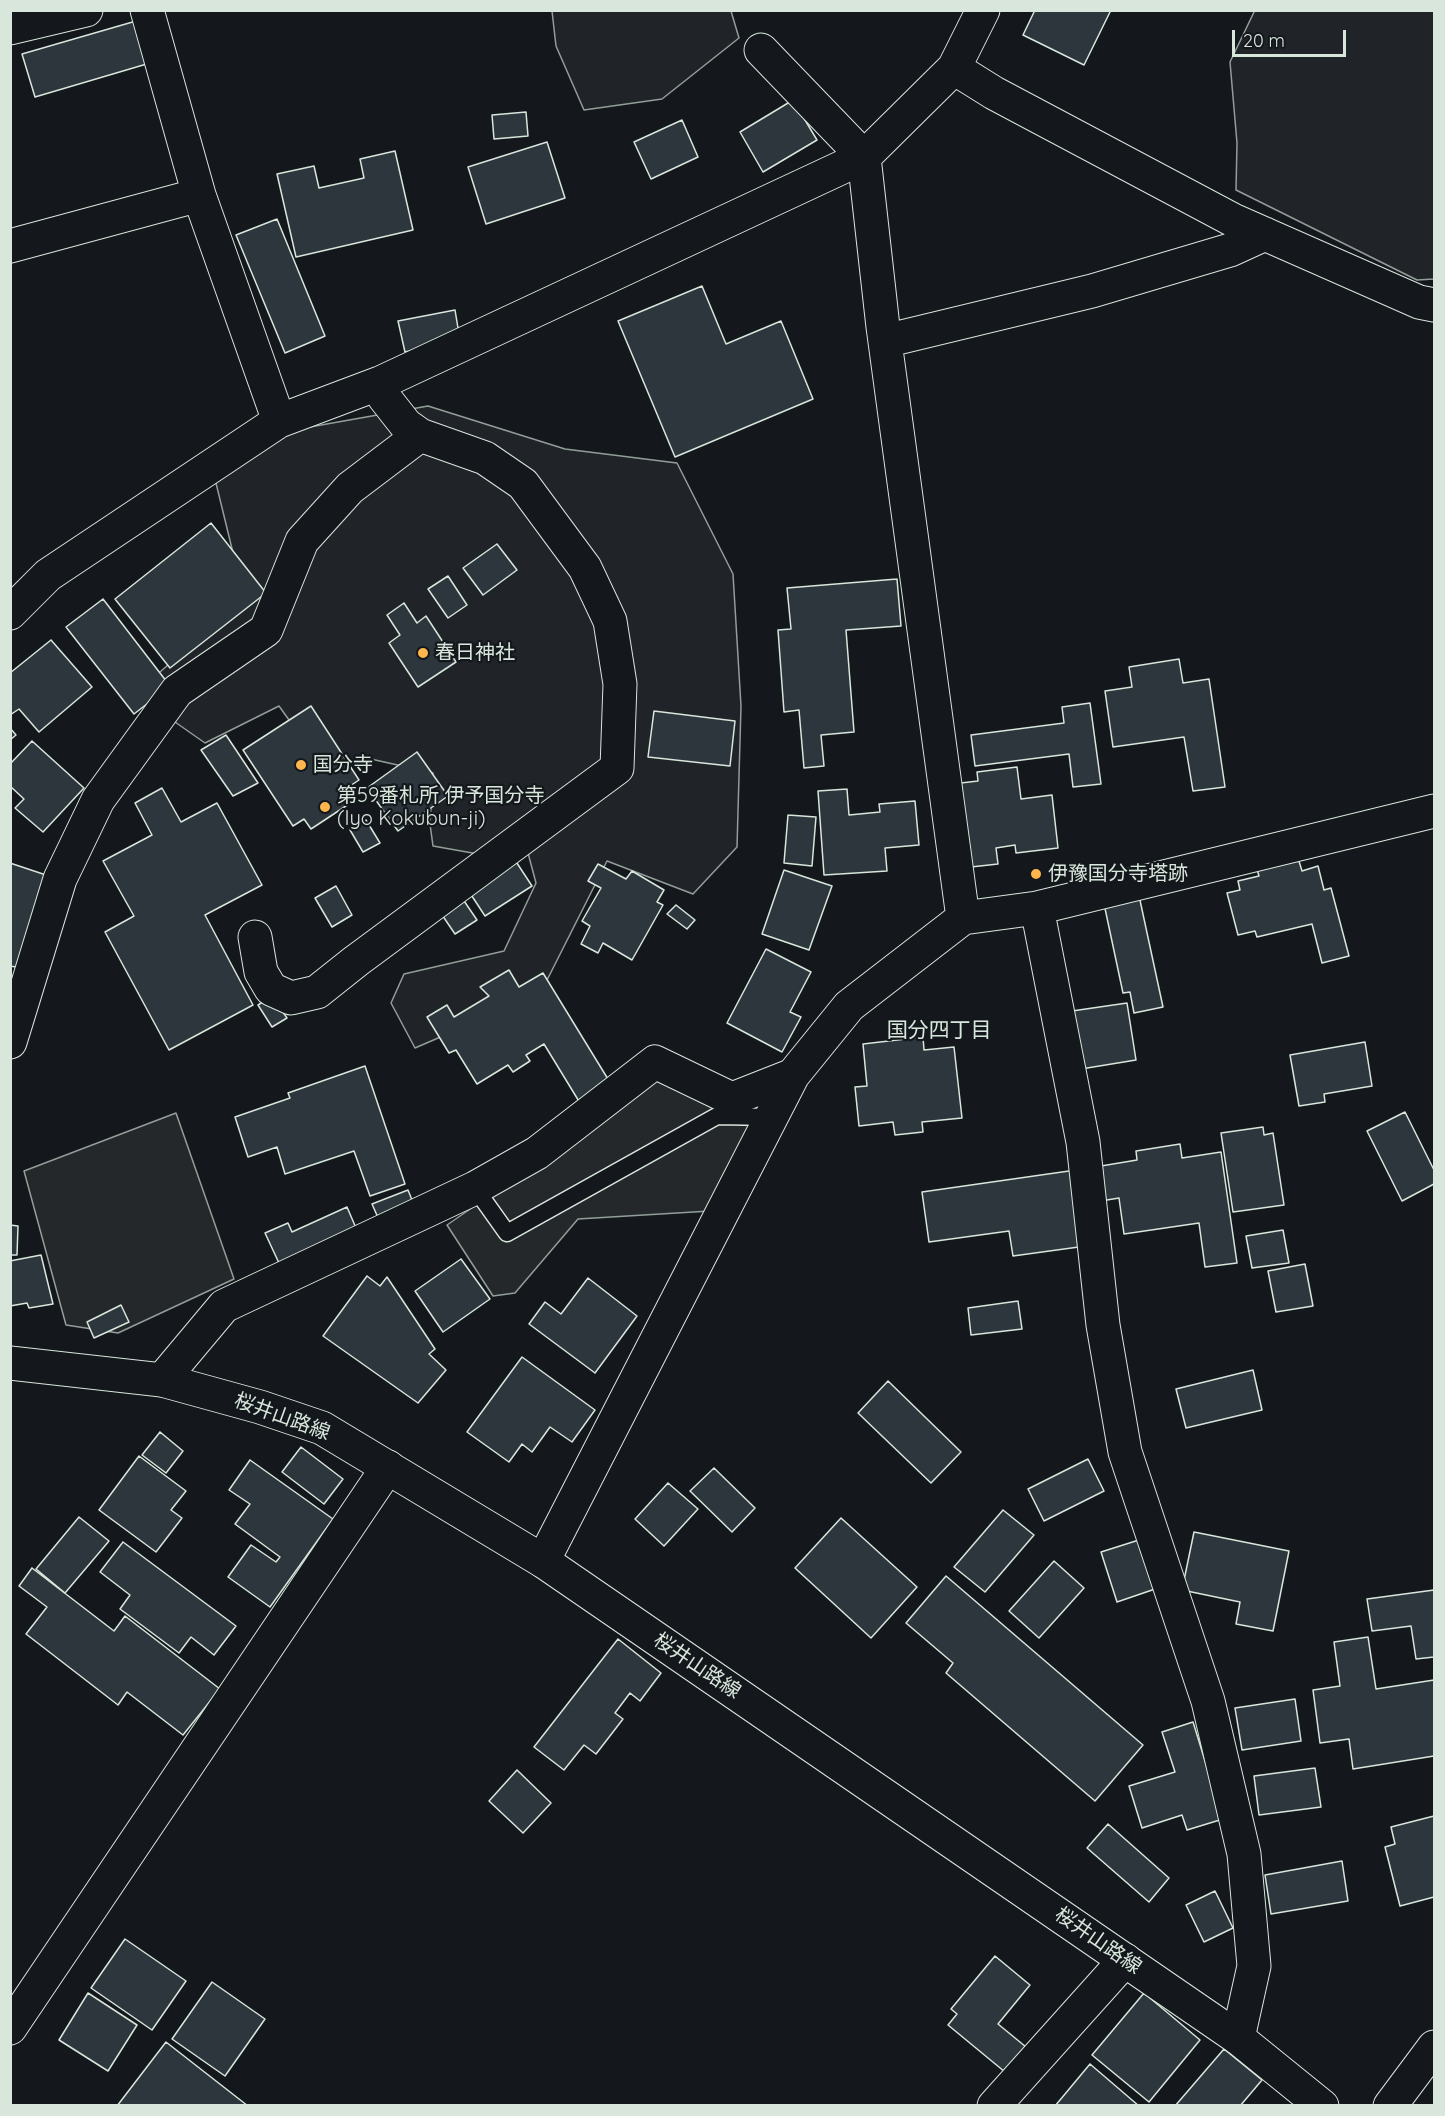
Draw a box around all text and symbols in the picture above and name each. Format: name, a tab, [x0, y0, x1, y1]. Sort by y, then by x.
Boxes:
scale bar	[1235, 18, 1349, 56]
text: 20 m	[1243, 29, 1285, 52]
place label: 春日神社	[435, 641, 515, 665]
marker: 春日神社	[416, 646, 430, 660]
place label: 国分寺	[313, 753, 373, 777]
marker: 国分寺	[294, 758, 308, 772]
place label: 第59番札所 伊予国分寺 (Iyo Kokubun-ji)	[337, 784, 545, 831]
marker: 第59番札所 伊予国分寺 (Iyo Kokubun-ji)	[318, 800, 332, 814]
place label: 伊豫国分寺塔跡	[1048, 862, 1188, 886]
marker: 伊豫国分寺塔跡	[1029, 867, 1043, 881]
district label: 国分四丁目	[887, 1018, 991, 1044]
street label: 桜井山路線	[231, 1389, 333, 1445]
street label: 桜井山路線	[649, 1628, 745, 1704]
street label: 桜井山路線	[1050, 1902, 1146, 1980]

